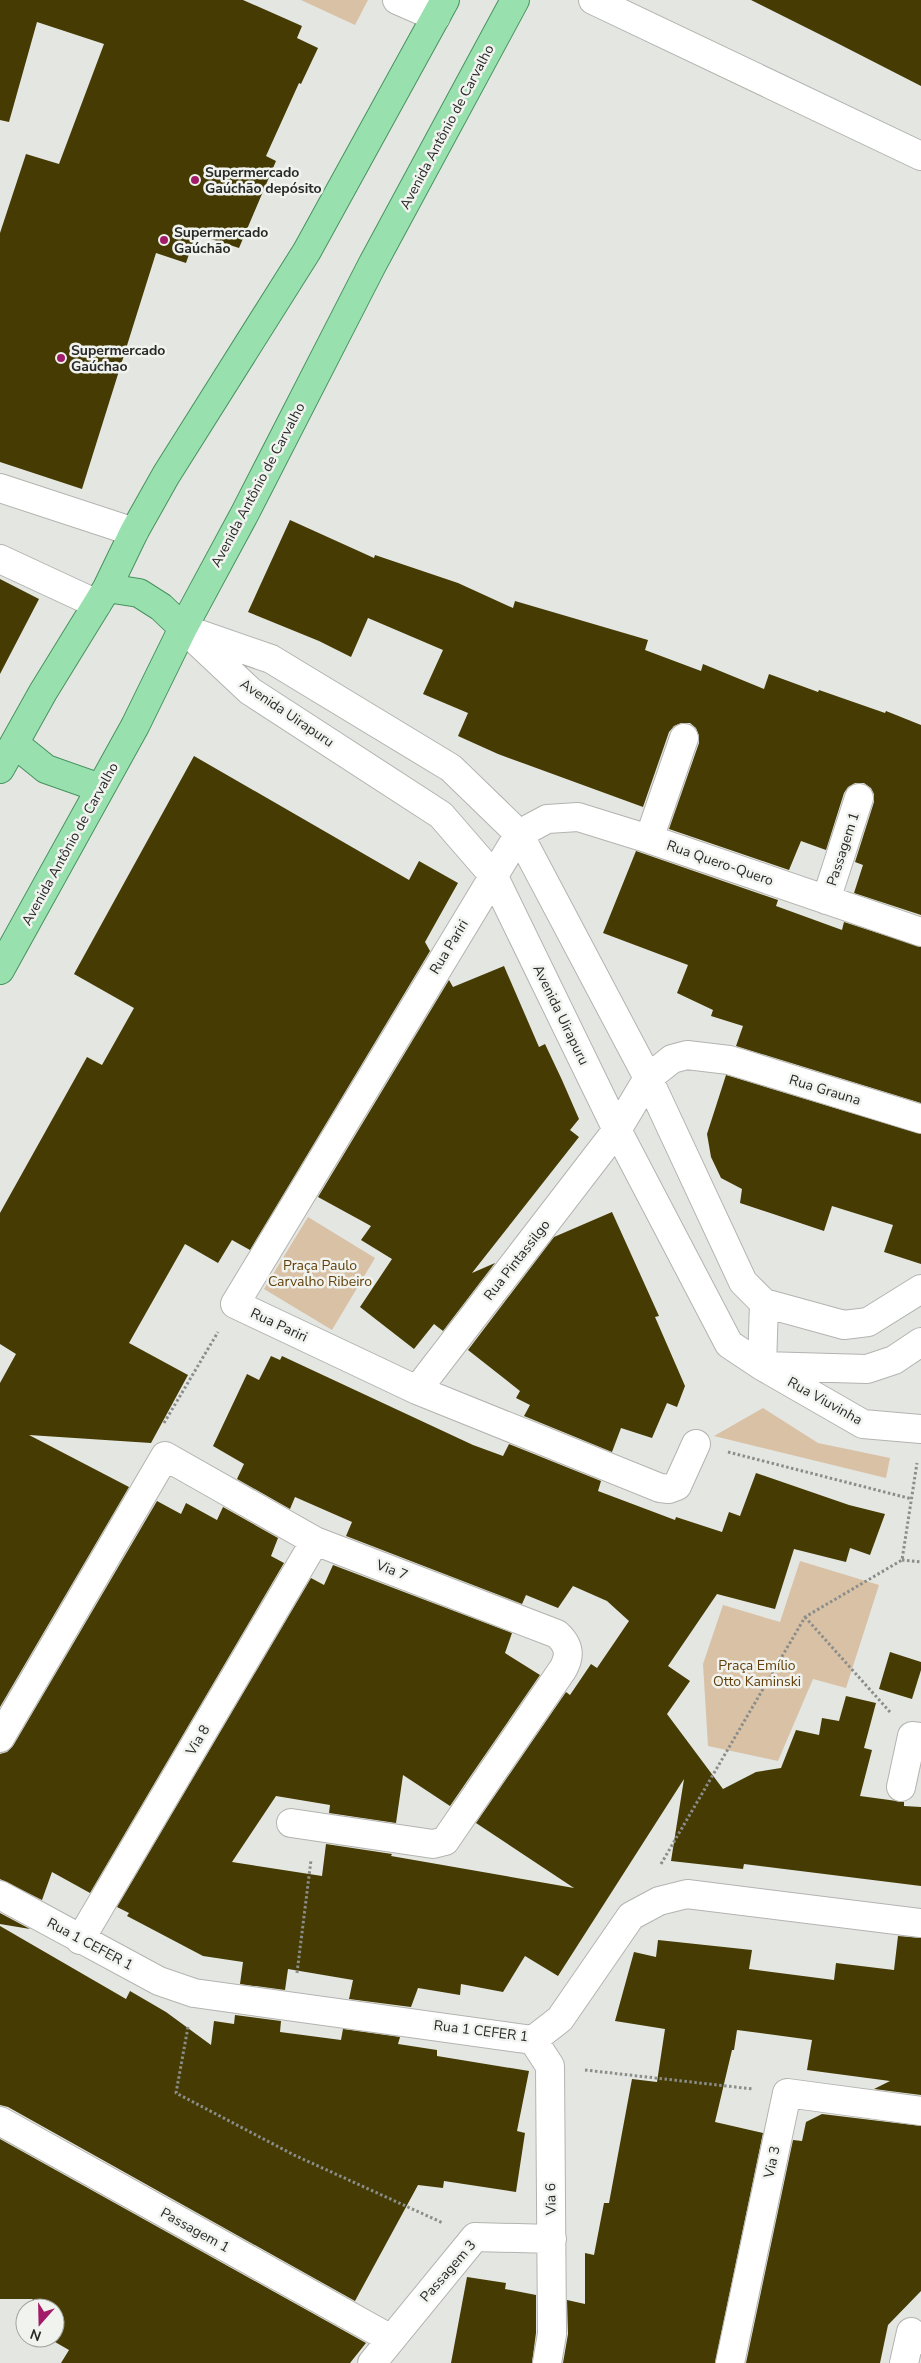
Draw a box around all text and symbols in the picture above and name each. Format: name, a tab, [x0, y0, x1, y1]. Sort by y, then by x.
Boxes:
street label: Avenida Antônio de Carvalho	[395, 41, 499, 213]
place label: Supermercado Gaúchão depósito	[205, 163, 322, 198]
marker: Supermercado Gaúchão depósito	[189, 174, 201, 186]
place label: Supermercado Gaúchão	[174, 223, 268, 258]
marker: Supermercado Gaúchão	[158, 234, 170, 246]
place label: Supermercado Gaúchao	[71, 341, 165, 376]
marker: Supermercado Gaúchao	[55, 352, 67, 364]
street label: Avenida Antônio de Carvalho	[206, 399, 310, 571]
street label: Avenida Uirapuru	[236, 675, 338, 751]
street label: Avenida Antônio de Carvalho	[17, 759, 123, 929]
street label: Passagem 1	[822, 810, 864, 888]
street label: Rua Quero-Quero	[664, 836, 776, 890]
street label: Rua Pariri	[425, 916, 473, 978]
street label: Avenida Uirapuru	[528, 962, 594, 1068]
street label: Rua Grauna	[787, 1070, 863, 1110]
street label: Rua Pintassilgo	[480, 1216, 555, 1304]
park label: Praça Paulo Carvalho Ribeiro	[268, 1256, 372, 1291]
street label: Rua Pariri	[247, 1304, 311, 1346]
street label: Rua Viuvinha	[784, 1373, 866, 1429]
street label: Via 7	[373, 1555, 410, 1585]
park label: Praça Emílio Otto Kaminski	[713, 1656, 801, 1691]
street label: Via 8	[181, 1721, 214, 1760]
street label: Rua 1 CEFER 1	[44, 1913, 136, 1975]
street label: Rua 1 CEFER 1	[433, 2016, 529, 2046]
street label: Via 3	[759, 2144, 785, 2181]
street label: Via 6	[541, 2183, 561, 2216]
street label: Passagem 1	[157, 2203, 233, 2257]
street label: Passagem 3	[416, 2236, 480, 2306]
north arrow	[15, 2298, 65, 2348]
text: N	[28, 2324, 44, 2345]

